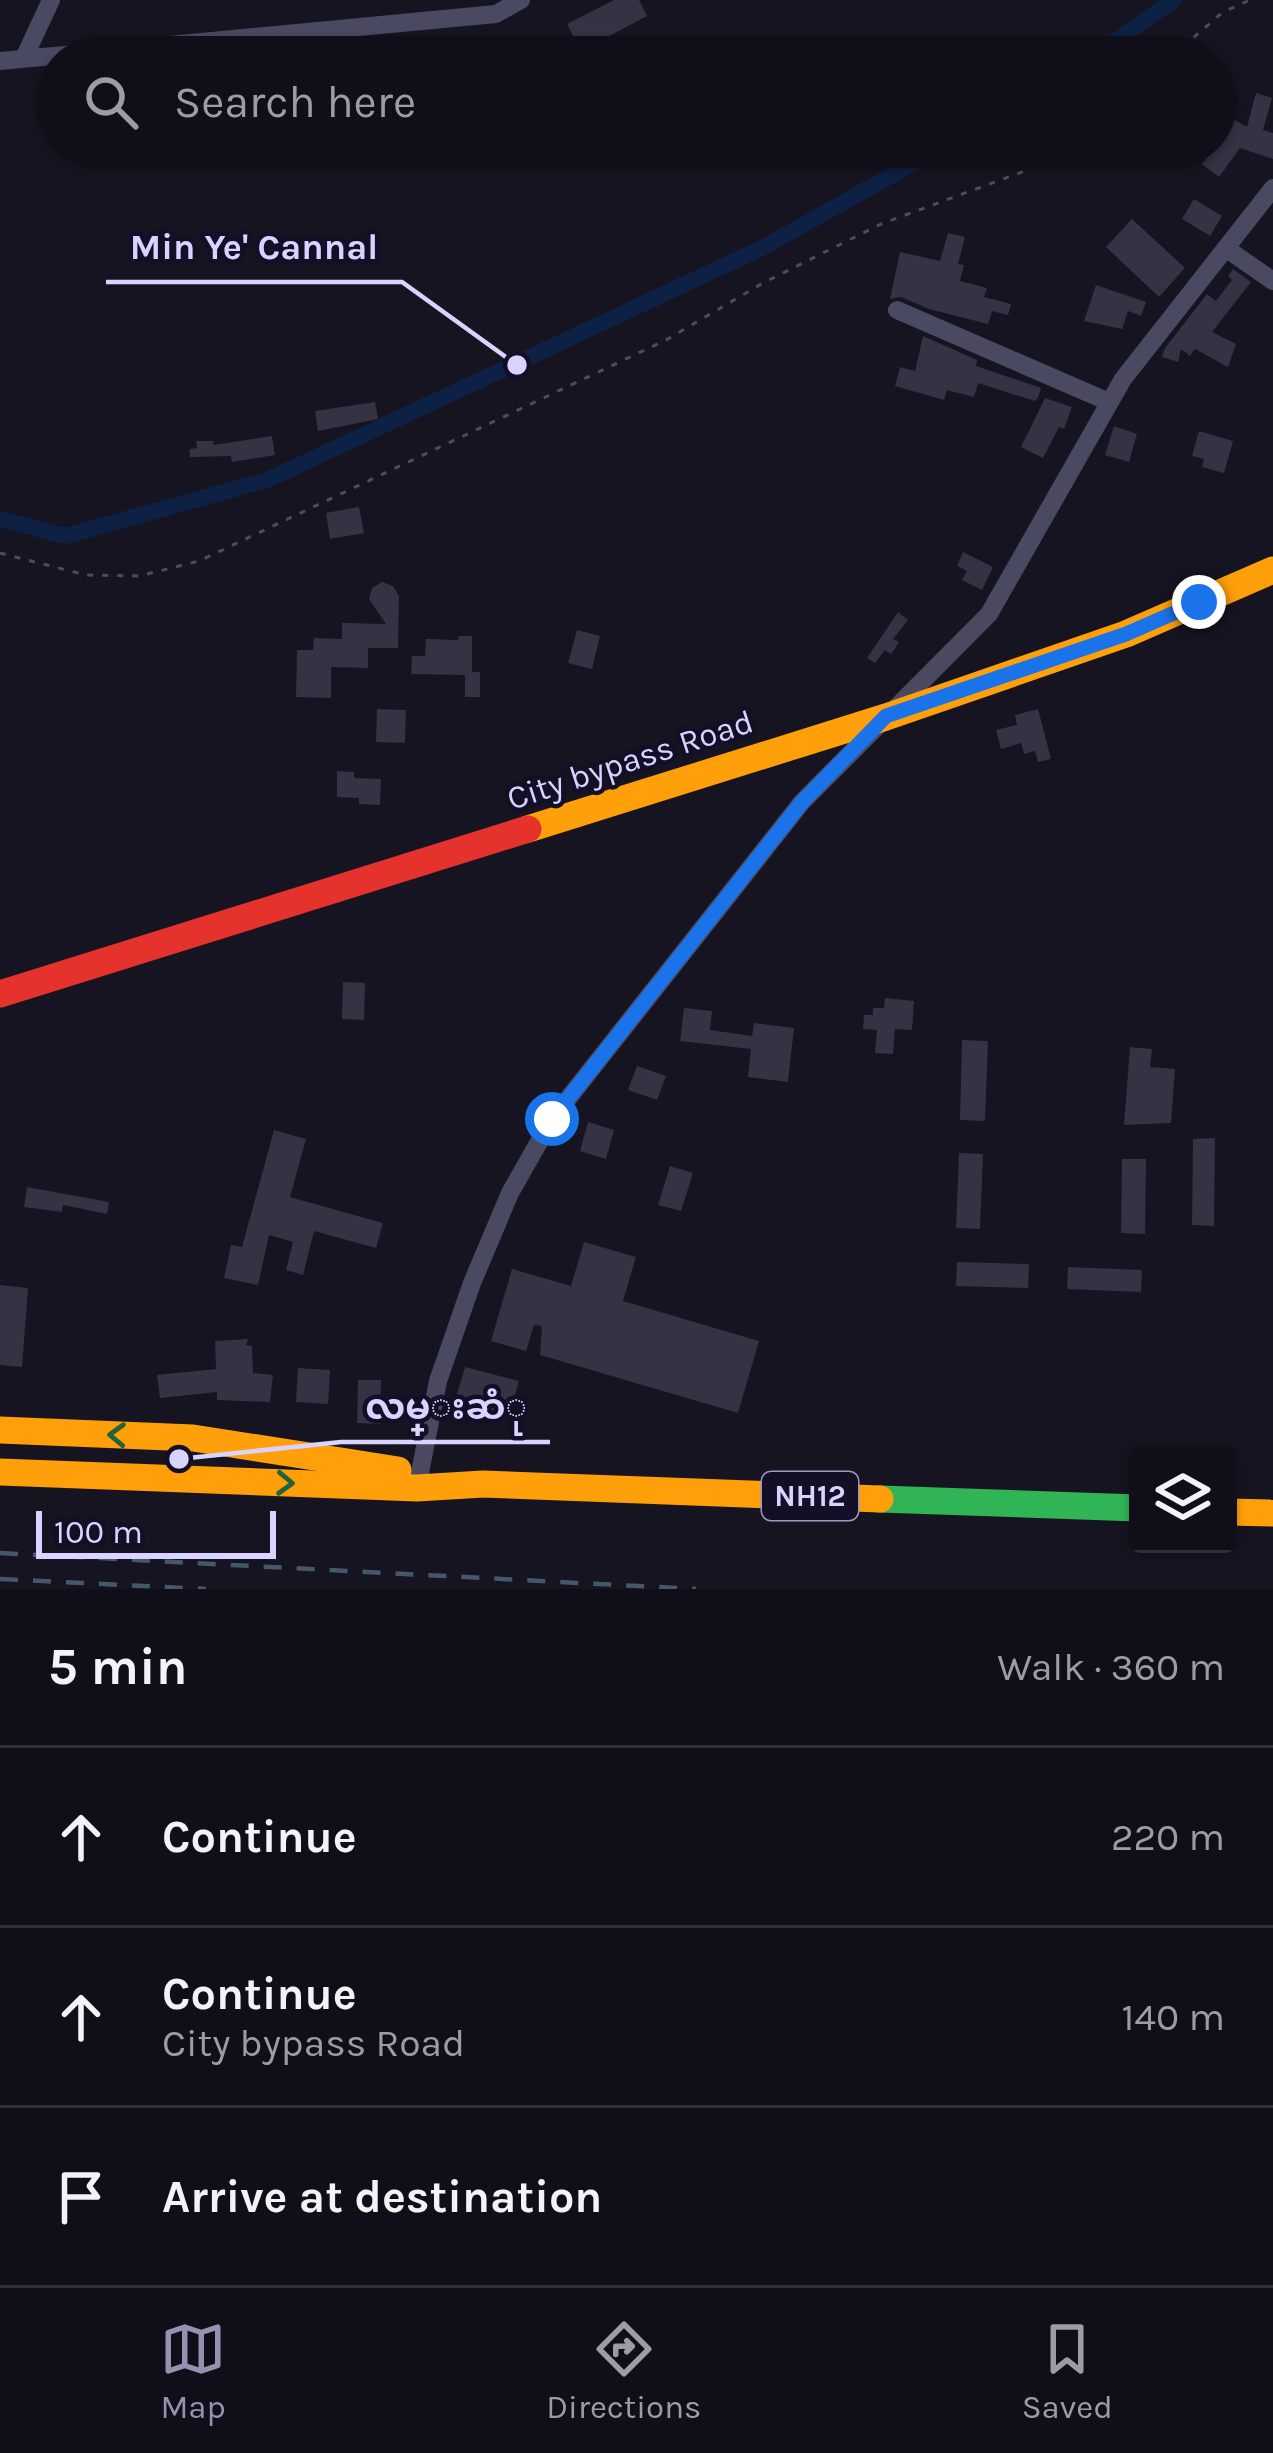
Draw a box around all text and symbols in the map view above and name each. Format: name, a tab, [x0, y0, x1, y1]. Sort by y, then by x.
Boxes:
search box	[36, 36, 1237, 168]
icon: search	[78, 69, 144, 135]
text: Search here	[174, 76, 416, 128]
callout: Min Ye' Cannal	[106, 210, 402, 282]
text: Min Ye' Cannal	[130, 226, 378, 268]
route end	[1172, 575, 1226, 629]
street label: City bypass Road	[502, 702, 758, 818]
route start	[525, 1092, 579, 1146]
callout: လမ္းဆံု	[341, 1370, 550, 1442]
text: လမ္းဆံု	[365, 1386, 527, 1436]
one-way arrow	[107, 1422, 126, 1448]
map controls	[1129, 1445, 1237, 1553]
button: layers	[1129, 1445, 1237, 1553]
one-way arrow	[276, 1469, 295, 1495]
road number: NH12	[762, 1472, 858, 1520]
scale bar	[36, 1505, 276, 1558]
text: 100 m	[54, 1513, 143, 1551]
text: 5 min	[48, 1637, 188, 1697]
text: Walk · 360 m	[997, 1644, 1225, 1690]
icon: ahead	[48, 1804, 114, 1870]
text: Continue	[162, 1811, 357, 1863]
text: 220 m	[1111, 1814, 1225, 1860]
text: Continue	[162, 1968, 357, 2020]
icon: ahead	[48, 1984, 114, 2050]
text: 140 m	[1121, 1994, 1225, 2040]
text: City bypass Road	[162, 2020, 465, 2066]
icon: arrive	[48, 2164, 114, 2230]
text: Arrive at destination	[162, 2171, 602, 2223]
tab: Map	[160, 2316, 226, 2426]
tab: Directions	[546, 2316, 701, 2426]
tab: Saved	[1022, 2316, 1113, 2426]

